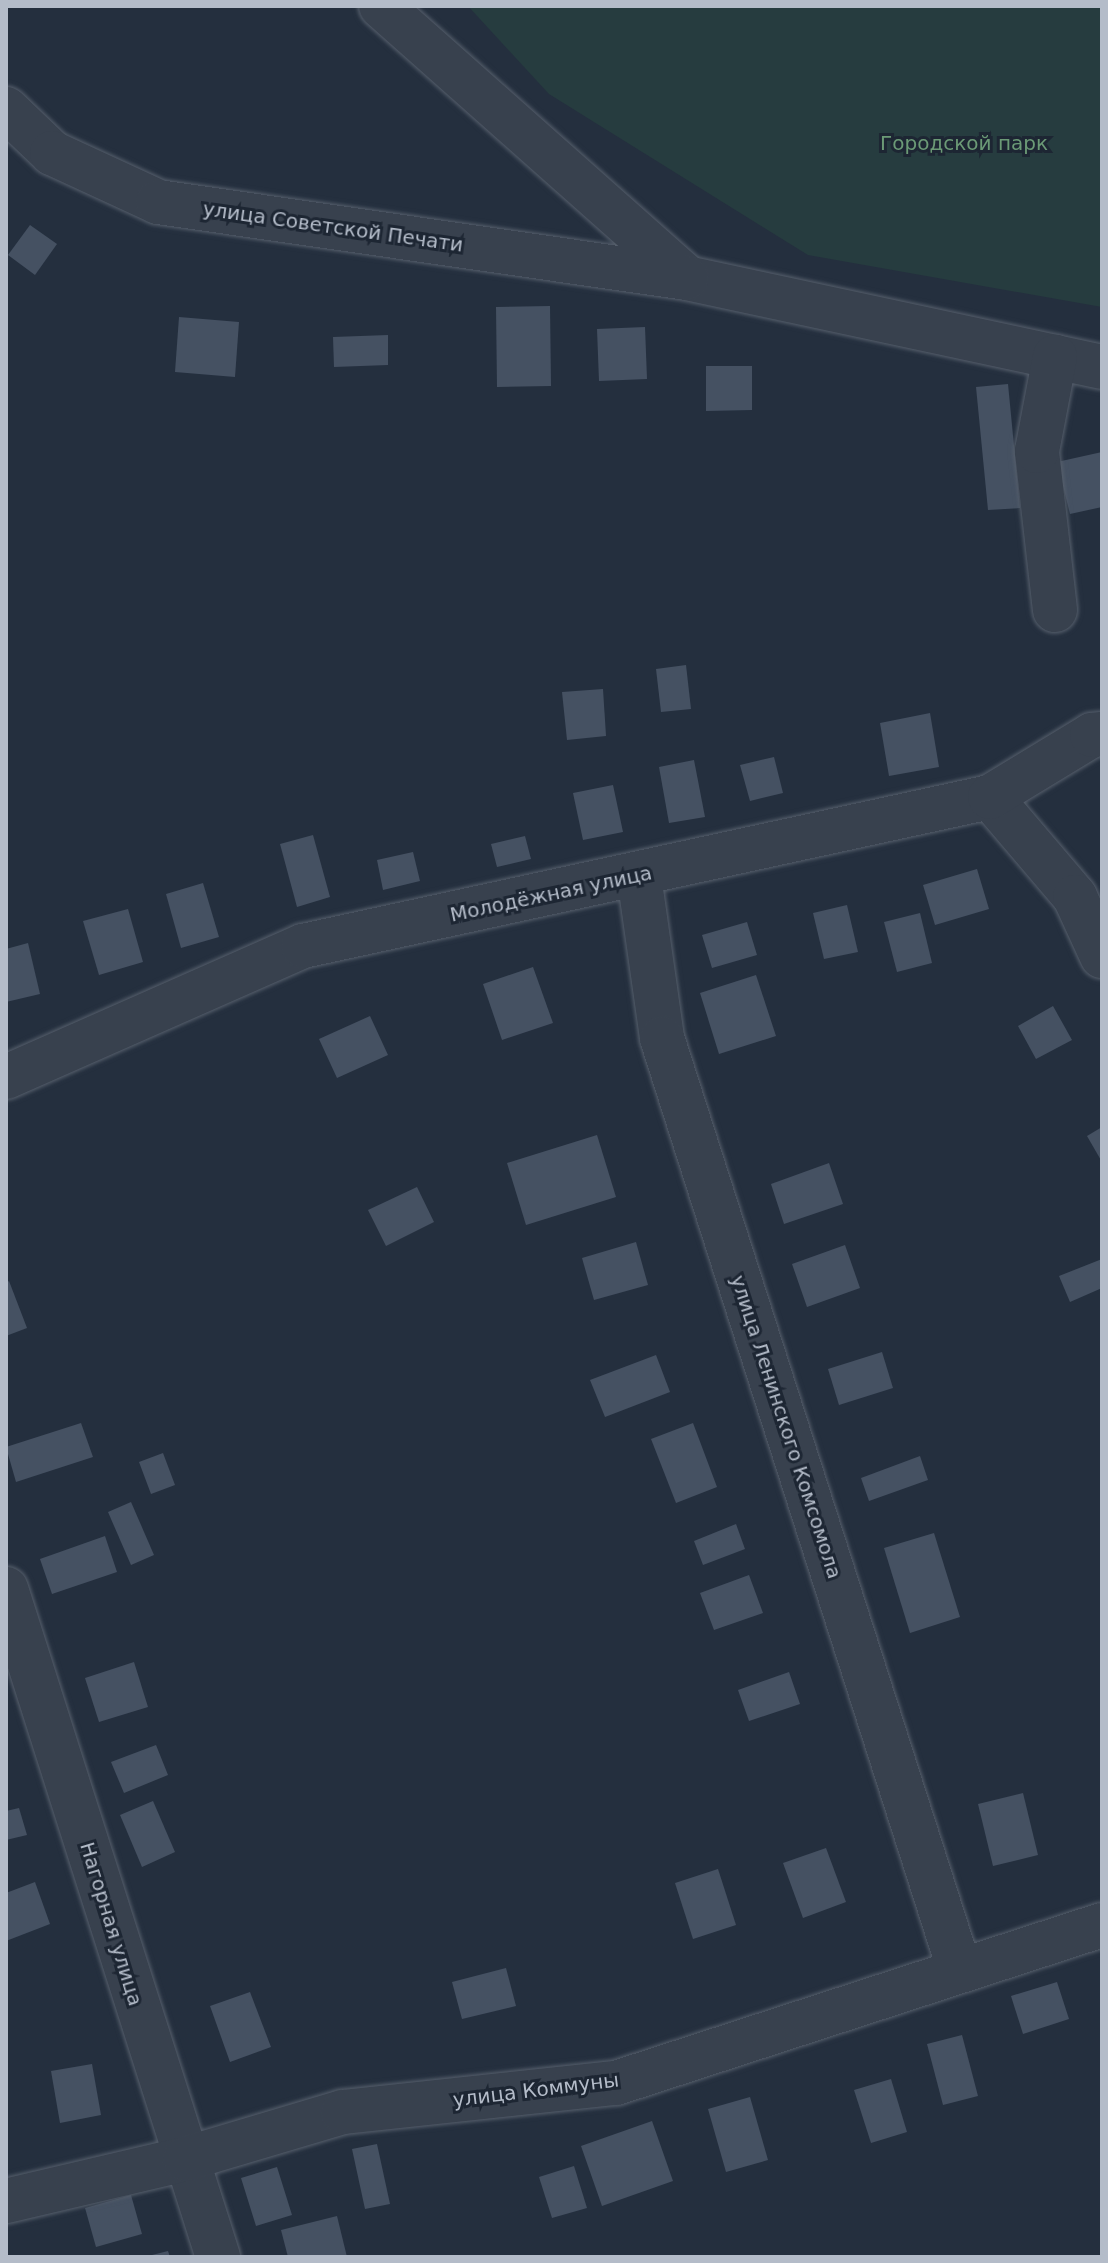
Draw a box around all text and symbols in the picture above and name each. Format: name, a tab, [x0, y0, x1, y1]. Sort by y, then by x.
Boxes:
park label: Городской парк	[880, 131, 1048, 155]
street label: улица Советской Печати	[201, 197, 465, 257]
street label: Молодёжная улица	[448, 861, 654, 927]
street label: улица Ленинского Комсомола	[725, 1272, 847, 1582]
street label: Нагорная улица	[75, 1839, 147, 2009]
street label: улица Коммуны	[452, 2068, 620, 2112]

